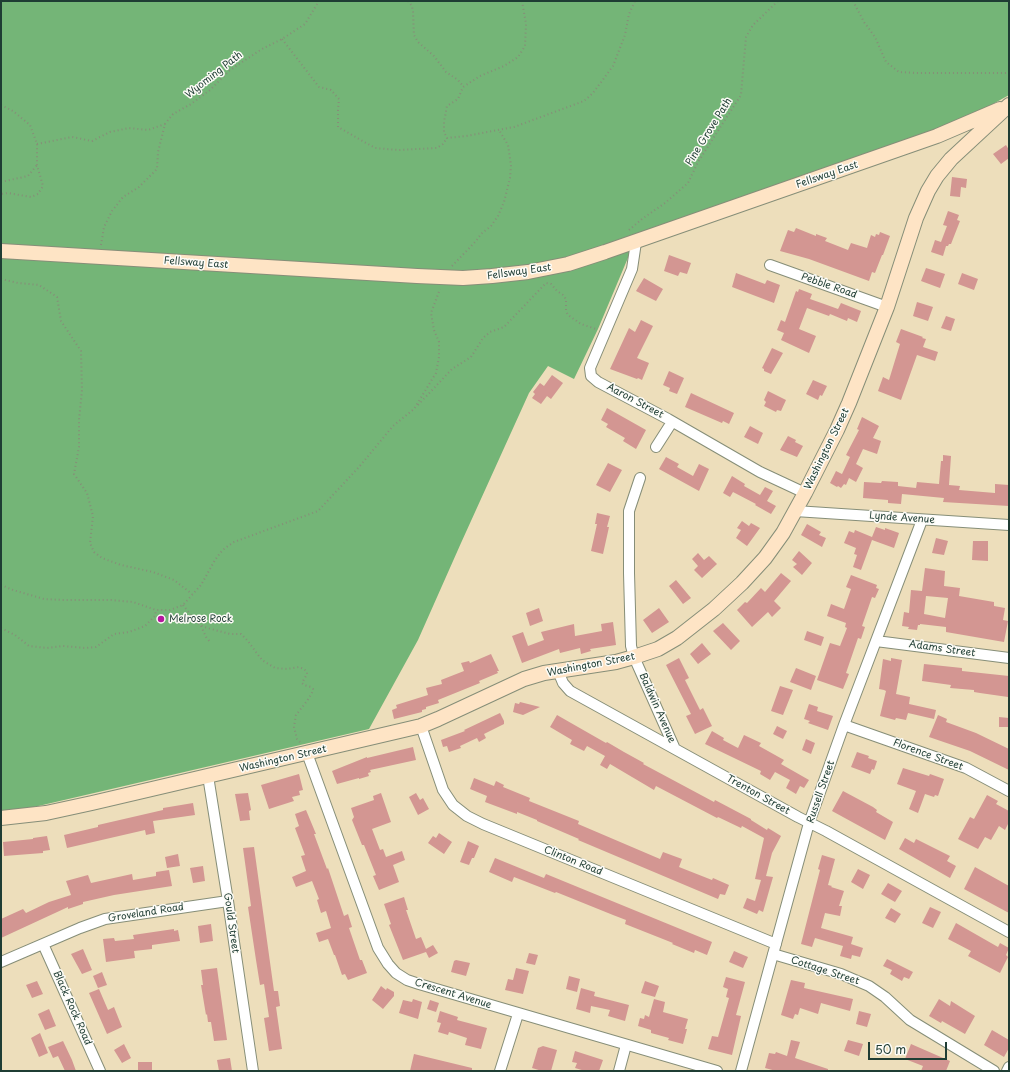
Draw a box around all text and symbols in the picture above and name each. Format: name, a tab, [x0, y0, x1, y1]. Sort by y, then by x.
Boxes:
street label: Wyoming Path	[183, 49, 245, 101]
street label: Pine Grove Path	[683, 96, 735, 168]
street label: Fellsway East	[795, 159, 859, 191]
street label: Fellsway East	[163, 255, 229, 271]
street label: Fellsway East	[486, 262, 552, 282]
street label: Pebble Road	[800, 271, 858, 301]
street label: Aaron Street	[605, 381, 665, 421]
street label: Washington Street	[802, 406, 852, 492]
street label: Lynde Avenue	[869, 510, 935, 526]
place label: Melrose Rock	[169, 613, 232, 625]
marker: Melrose Rock	[156, 614, 166, 624]
street label: Adams Street	[908, 638, 976, 660]
street label: Washington Street	[546, 651, 636, 679]
street label: Baldwin Avenue	[636, 671, 678, 745]
street label: Florence Street	[891, 737, 965, 773]
street label: Washington Street	[238, 743, 328, 775]
street label: Russell Street	[805, 759, 837, 825]
street label: Trenton Street	[724, 773, 792, 817]
street label: Clinton Road	[542, 844, 604, 878]
street label: Gould Street	[221, 892, 241, 954]
street label: Groveland Road	[107, 901, 185, 925]
street label: Cottage Street	[789, 954, 861, 988]
street label: Black Rock Road	[50, 969, 94, 1047]
street label: Crescent Avenue	[413, 977, 493, 1011]
scale bar	[870, 1034, 949, 1060]
text: 50 m	[875, 1040, 906, 1058]

